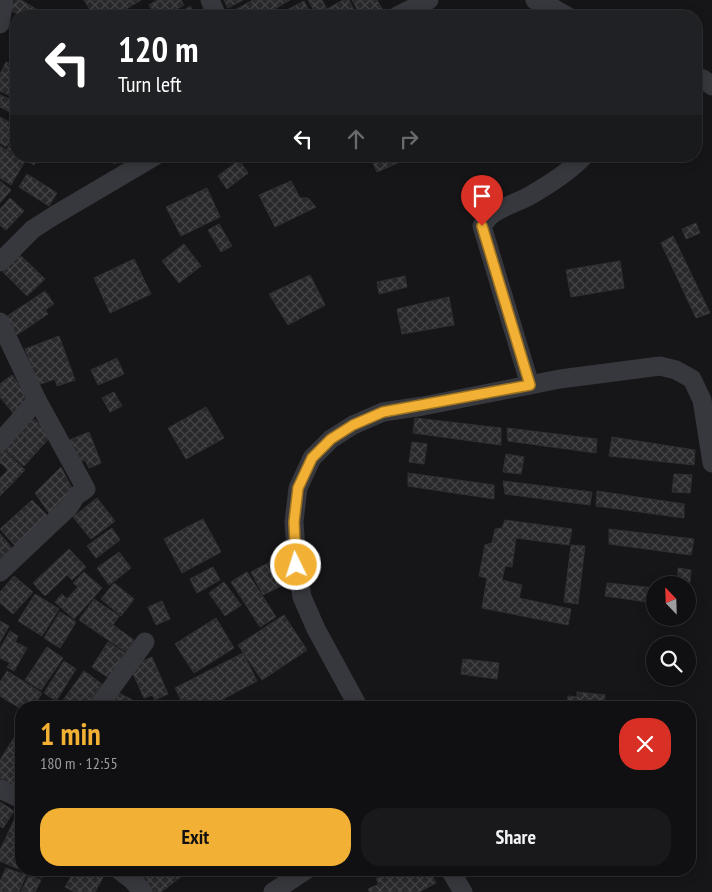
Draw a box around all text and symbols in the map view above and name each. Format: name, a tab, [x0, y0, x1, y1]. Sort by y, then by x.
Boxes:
text: 120 m	[118, 26, 199, 72]
icon: left	[35, 30, 100, 95]
text: Turn left	[118, 70, 182, 98]
icon: left	[289, 125, 317, 153]
icon: ahead	[342, 125, 370, 153]
icon: right	[395, 125, 423, 153]
pin	[461, 175, 503, 226]
icon: arrive	[468, 182, 496, 210]
position arrow	[269, 538, 321, 590]
north arrow	[646, 576, 696, 626]
map controls	[646, 576, 696, 686]
button: search	[646, 636, 696, 686]
text: 1 min	[40, 714, 101, 753]
button: close	[619, 718, 671, 770]
text: 180 m · 12:55	[40, 753, 118, 773]
button: Exit	[40, 808, 351, 866]
button: Share	[361, 808, 671, 866]

